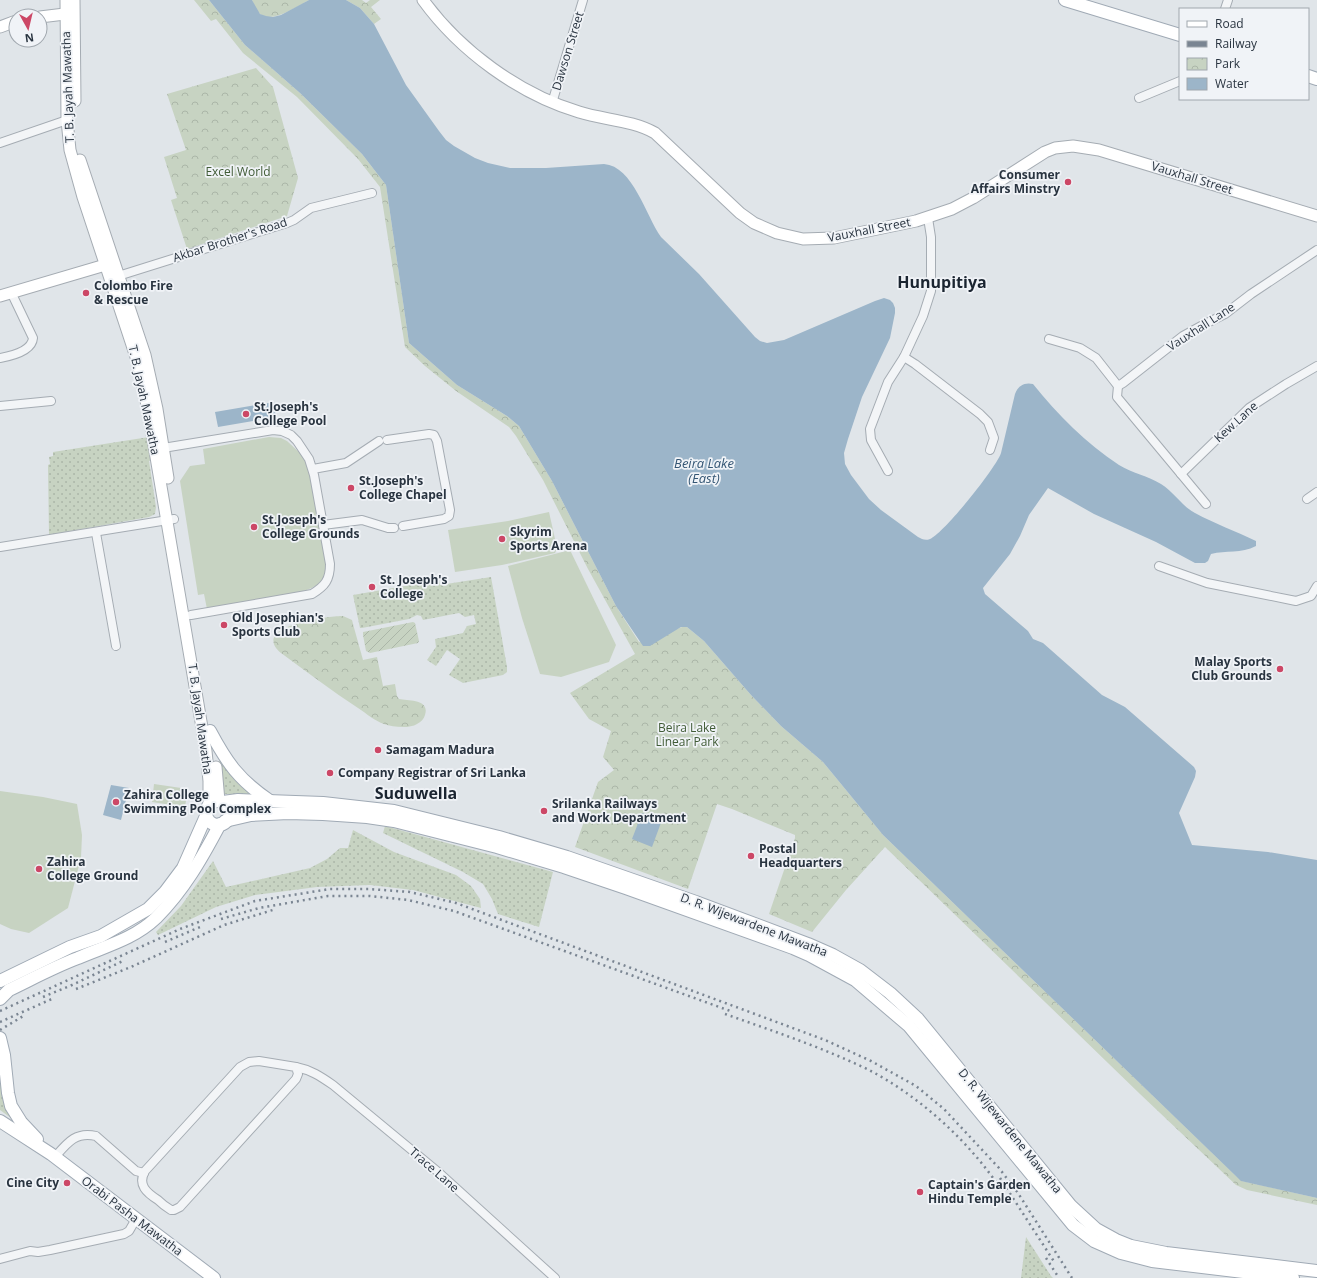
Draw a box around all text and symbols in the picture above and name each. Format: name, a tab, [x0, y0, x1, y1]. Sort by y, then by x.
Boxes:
north arrow	[8, 8, 48, 48]
legend	[1179, 8, 1309, 100]
street label: Dawson Street	[547, 9, 588, 92]
text: Road	[1215, 15, 1244, 32]
text: N	[24, 30, 35, 46]
street label: T. B. Jayah Mawatha	[57, 31, 78, 143]
text: Railway	[1215, 35, 1258, 52]
text: Park	[1215, 55, 1241, 72]
text: Water	[1215, 75, 1249, 92]
street label: Vauxhall Street	[1149, 157, 1235, 198]
park label: Excel World	[205, 163, 271, 180]
place label: Consumer Affairs Minstry	[971, 166, 1061, 197]
marker: Consumer Affairs Minstry	[1063, 177, 1073, 187]
street label: Akbar Brother's Road	[171, 213, 289, 266]
street label: Vauxhall Street	[826, 213, 912, 246]
district label: Hunupitiya	[897, 271, 987, 293]
place label: Colombo Fire & Rescue	[94, 277, 173, 308]
marker: Colombo Fire & Rescue	[81, 288, 91, 298]
street label: Vauxhall Lane	[1164, 298, 1238, 355]
street label: T. B. Jayah Mawatha	[125, 344, 164, 456]
street label: Kew Lane	[1210, 397, 1261, 446]
place label: St.Joseph's College Pool	[254, 398, 327, 429]
marker: St.Joseph's College Pool	[241, 409, 251, 419]
water label: Beira Lake (East)	[674, 454, 734, 487]
place label: St.Joseph's College Chapel	[359, 472, 447, 503]
marker: St.Joseph's College Chapel	[346, 483, 356, 493]
place label: St.Joseph's College Grounds	[262, 511, 359, 542]
marker: St.Joseph's College Grounds	[249, 522, 259, 532]
place label: Skyrim Sports Arena	[510, 523, 587, 554]
marker: Skyrim Sports Arena	[497, 534, 507, 544]
place label: St. Joseph's College	[380, 571, 447, 602]
marker: St. Joseph's College	[367, 582, 377, 592]
place label: Old Josephian's Sports Club	[232, 609, 324, 640]
marker: Old Josephian's Sports Club	[219, 620, 229, 630]
place label: Malay Sports Club Grounds	[1191, 653, 1272, 684]
street label: T. B. Jayah Mawatha	[184, 662, 217, 775]
marker: Malay Sports Club Grounds	[1275, 664, 1285, 674]
park label: Beira Lake Linear Park	[655, 719, 719, 750]
place label: Samagam Madura	[386, 741, 495, 758]
marker: Samagam Madura	[373, 745, 383, 755]
place label: Company Registrar of Sri Lanka	[338, 764, 526, 781]
marker: Company Registrar of Sri Lanka	[325, 768, 335, 778]
district label: Suduwella	[375, 782, 457, 804]
place label: Zahira College Swimming Pool Complex	[124, 786, 271, 817]
place label: Srilanka Railways and Work Department	[552, 795, 686, 826]
marker: Zahira College Swimming Pool Complex	[111, 797, 121, 807]
marker: Srilanka Railways and Work Department	[539, 806, 549, 816]
place label: Postal Headquarters	[759, 840, 842, 871]
marker: Postal Headquarters	[746, 851, 756, 861]
place label: Zahira College Ground	[47, 853, 138, 884]
marker: Zahira College Ground	[34, 864, 44, 874]
street label: D. R. Wijewardene Mawatha	[678, 889, 830, 960]
street label: D. R. Wijewardene Mawatha	[955, 1065, 1066, 1197]
street label: Trace Lane	[406, 1143, 463, 1196]
street label: Orabi Pasha Mawatha	[78, 1172, 186, 1259]
place label: Cine City	[6, 1174, 59, 1191]
place label: Captain's Garden Hindu Temple	[928, 1176, 1031, 1207]
marker: Cine City	[62, 1178, 72, 1188]
marker: Captain's Garden Hindu Temple	[915, 1187, 925, 1197]

